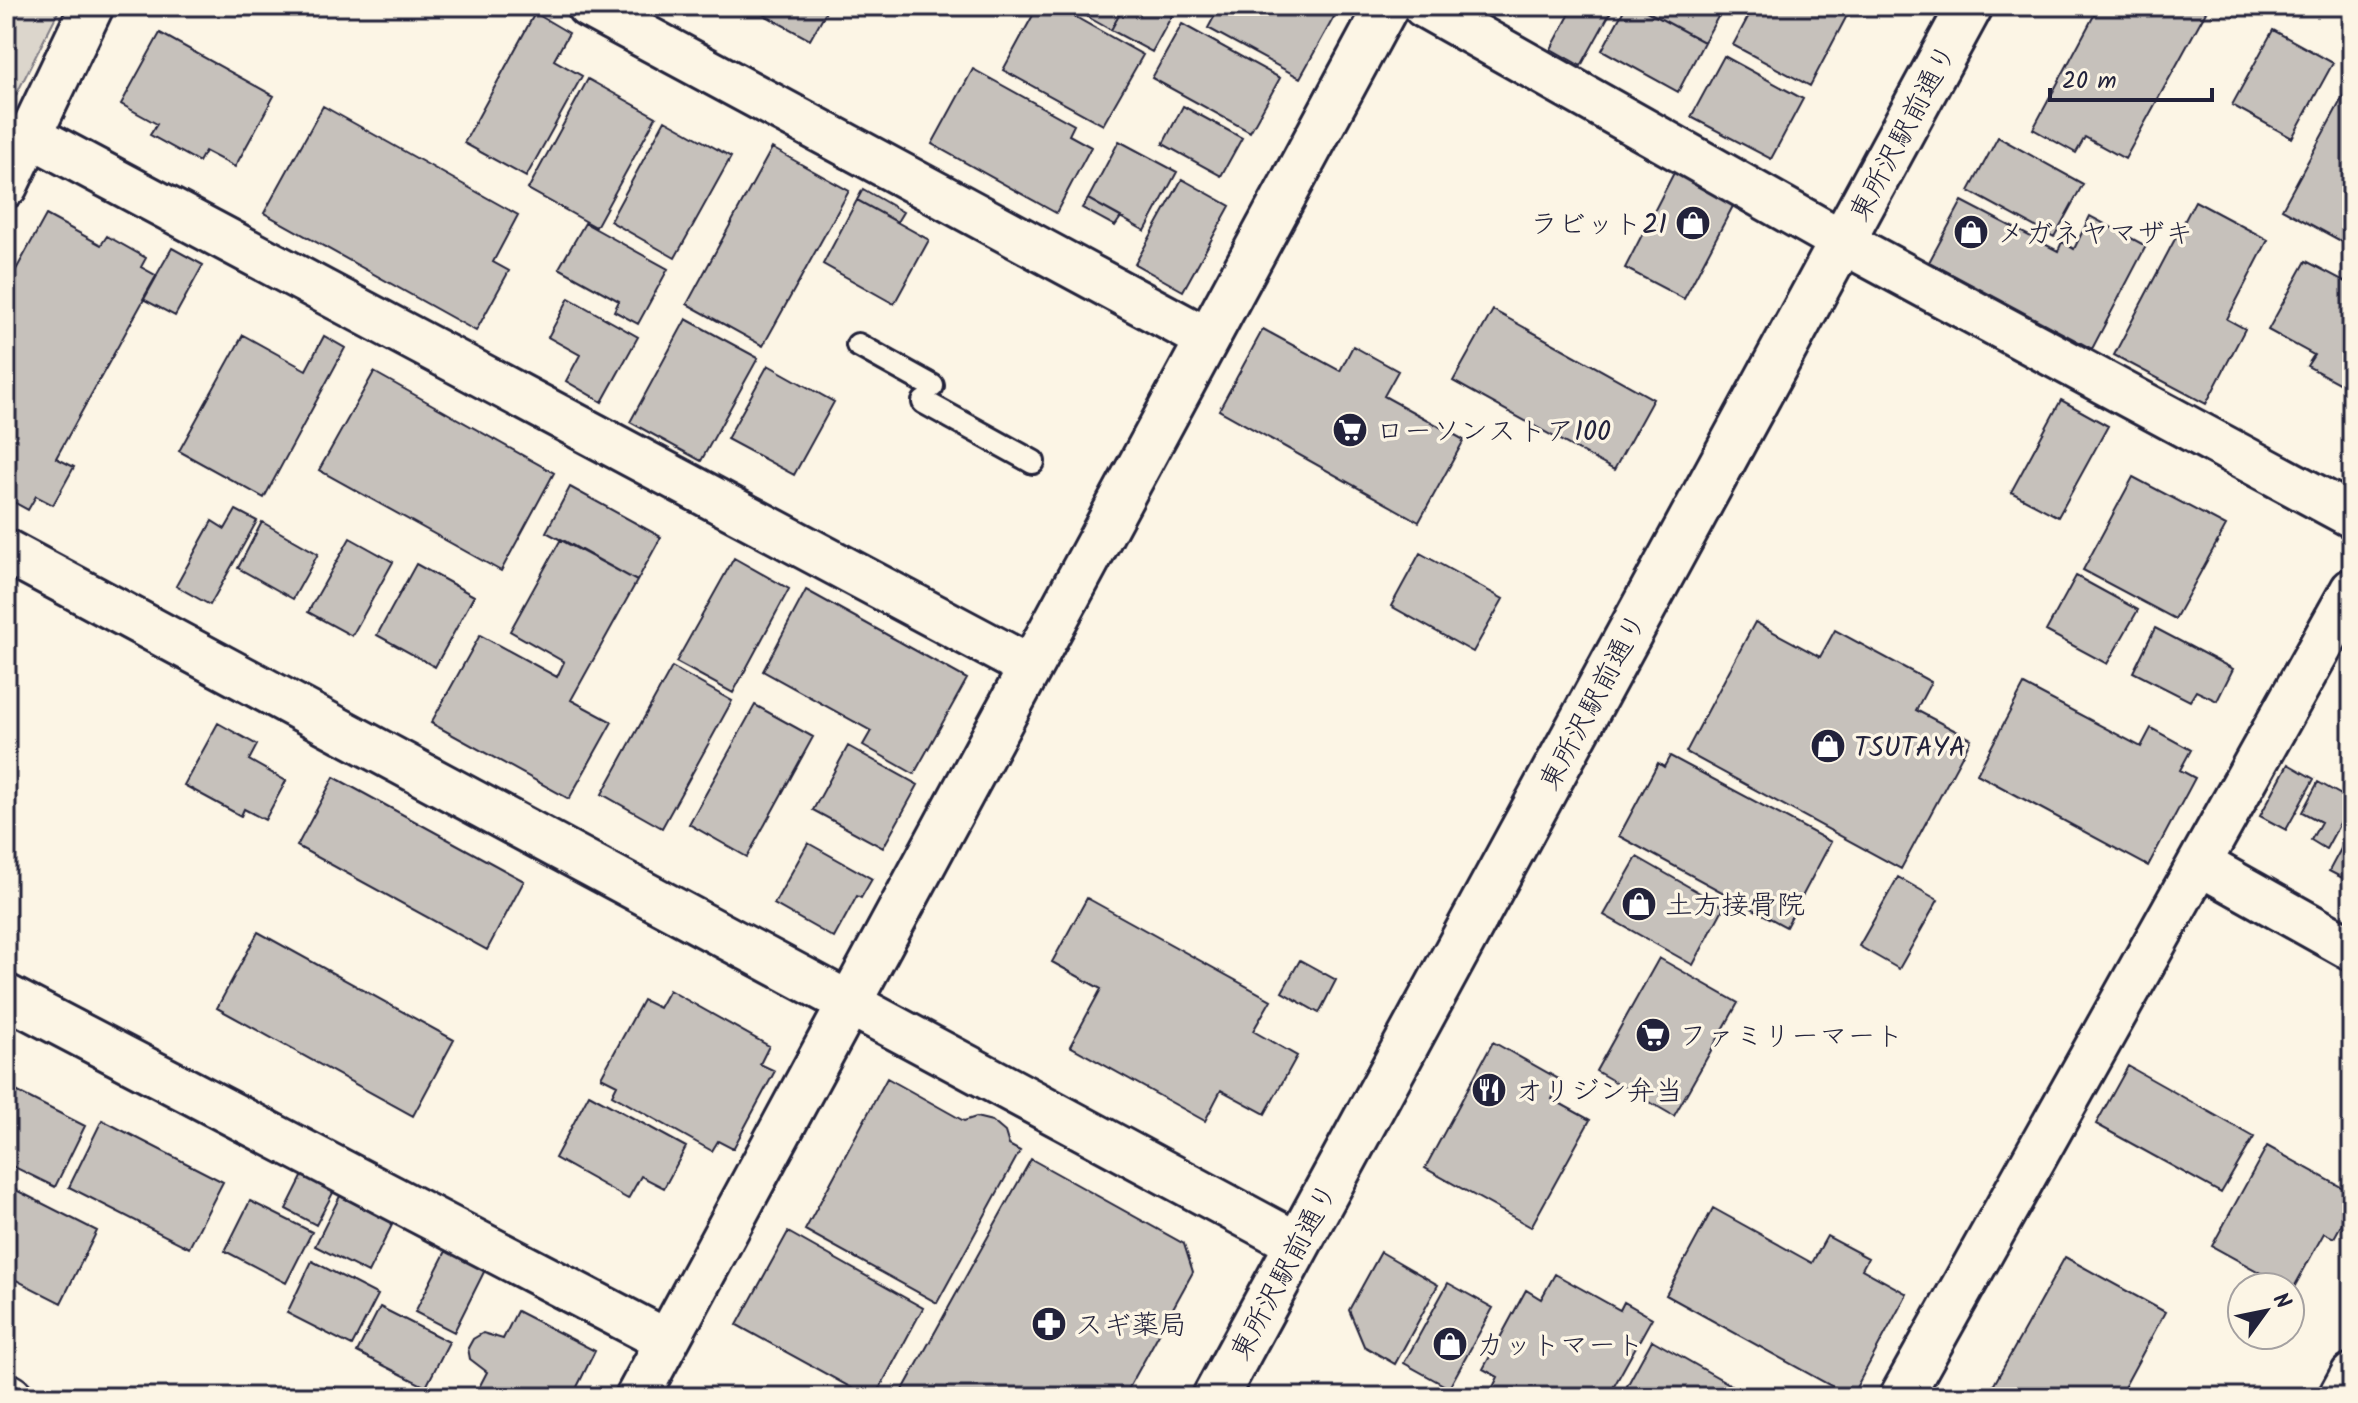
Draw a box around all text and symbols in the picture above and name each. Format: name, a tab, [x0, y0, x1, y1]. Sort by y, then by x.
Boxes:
street label: 東所沢駅前通り	[1838, 36, 1970, 230]
scale bar	[2050, 52, 2212, 102]
text: 20 m	[2062, 62, 2117, 101]
place label: ラビット21	[1530, 203, 1667, 248]
shop icon: ラビット21	[1674, 204, 1712, 242]
place label: メガネヤマザキ	[1997, 212, 2193, 257]
shop icon: メガネヤマザキ	[1952, 213, 1990, 251]
place label: ローソンストア100	[1376, 410, 1611, 455]
supermarket icon: ローソンストア100	[1331, 411, 1369, 449]
street label: 東所沢駅前通り	[1528, 605, 1660, 799]
place label: TSUTAYA	[1854, 726, 1966, 771]
shop icon: TSUTAYA	[1809, 727, 1847, 765]
place label: 土方接骨院	[1665, 884, 1805, 929]
shop icon: 土方接骨院	[1620, 885, 1658, 923]
place label: ファミリーマート	[1679, 1015, 1904, 1060]
supermarket icon: ファミリーマート	[1634, 1016, 1672, 1054]
place label: オリジン弁当	[1515, 1070, 1683, 1115]
restaurant icon: オリジン弁当	[1470, 1071, 1508, 1109]
street label: 東所沢駅前通り	[1219, 1175, 1351, 1369]
north arrow	[2226, 1271, 2306, 1351]
text: N	[2262, 1286, 2299, 1317]
place label: スギ薬局	[1075, 1304, 1187, 1349]
pharmacy icon: スギ薬局	[1030, 1305, 1068, 1343]
place label: カットマート	[1476, 1324, 1644, 1369]
shop icon: カットマート	[1431, 1325, 1469, 1363]

